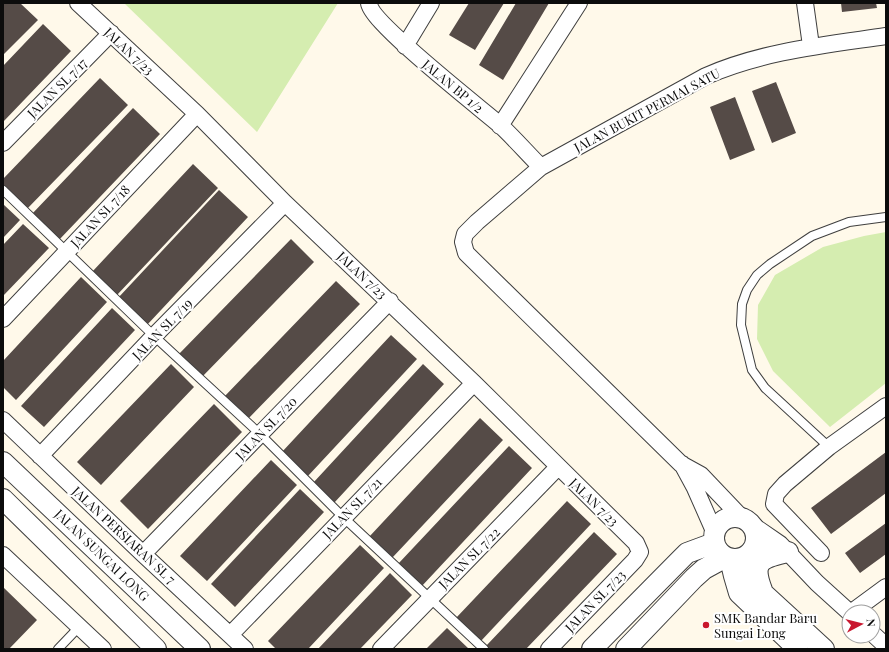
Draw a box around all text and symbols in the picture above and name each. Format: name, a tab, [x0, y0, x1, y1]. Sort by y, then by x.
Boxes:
street label: JALAN 7/23	[100, 23, 158, 78]
street label: JALAN SL 7/17	[22, 54, 91, 122]
street label: JALAN BP 1/2	[419, 55, 487, 116]
street label: JALAN BUKIT PERMAI SATU	[570, 64, 723, 156]
street label: JALAN SL 7/18	[66, 181, 133, 251]
street label: JALAN 7/23	[333, 247, 391, 302]
street label: JALAN SL 7/19	[127, 294, 195, 364]
street label: JALAN SL 7/20	[230, 392, 300, 464]
street label: JALAN SL 7/21	[317, 473, 385, 543]
street label: JALAN 7/23	[565, 473, 623, 529]
street label: JALAN PERSIARAN SL 7	[68, 482, 180, 587]
street label: JALAN SUNGAI LONG	[51, 504, 153, 604]
street label: JALAN SL 7/22	[434, 523, 503, 593]
street label: JALAN SL 7/23	[560, 566, 629, 636]
north arrow	[841, 604, 881, 644]
place label: SMK Bandar Baru Sungai Long	[714, 609, 818, 641]
text: N	[863, 618, 879, 628]
marker: SMK Bandar Baru Sungai Long	[701, 620, 711, 630]

